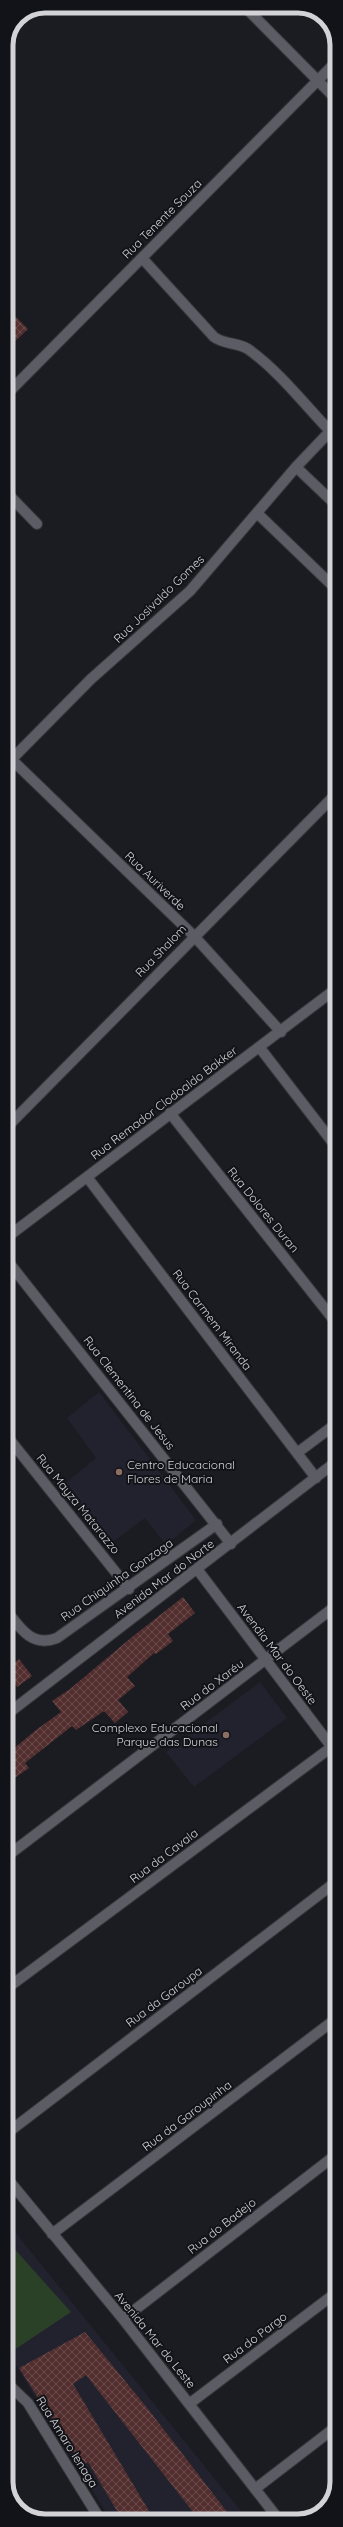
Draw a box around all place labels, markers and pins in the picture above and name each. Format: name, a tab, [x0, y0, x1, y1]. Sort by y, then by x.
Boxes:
place label: Centro Educacional Flores de Maria	[127, 1457, 235, 1486]
marker: Centro Educacional Flores de Maria	[114, 1467, 124, 1477]
place label: Complexo Educacional Parque das Dunas	[92, 1720, 218, 1749]
marker: Complexo Educacional Parque das Dunas	[221, 1730, 231, 1740]

